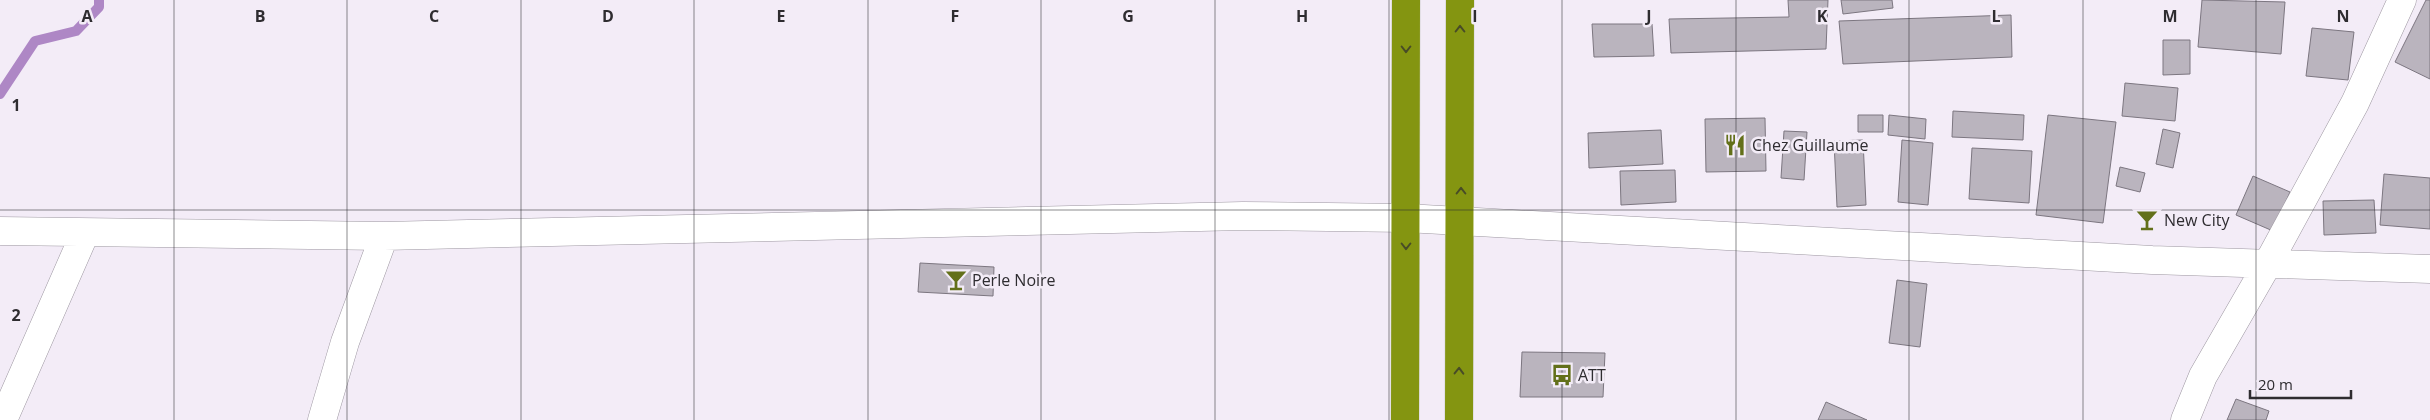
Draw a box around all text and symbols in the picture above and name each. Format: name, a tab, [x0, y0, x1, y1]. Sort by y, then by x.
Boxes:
text: A	[81, 5, 93, 27]
text: B	[255, 5, 265, 27]
text: C	[429, 5, 439, 27]
text: D	[602, 5, 614, 27]
text: E	[777, 5, 786, 27]
text: F	[951, 5, 959, 27]
text: G	[1122, 5, 1134, 27]
text: H	[1296, 5, 1308, 27]
text: I	[1472, 5, 1478, 27]
text: J	[1644, 5, 1652, 27]
text: K	[1817, 5, 1828, 27]
text: L	[1991, 5, 2001, 27]
text: M	[2162, 5, 2178, 27]
text: N	[2336, 5, 2350, 27]
one-way arrow	[1455, 25, 1465, 32]
one-way arrow	[1401, 45, 1411, 53]
text: 1	[11, 94, 21, 116]
restaurant icon: Chez Guillaume	[1722, 132, 1748, 158]
place label: Chez Guillaume	[1752, 134, 1869, 156]
one-way arrow	[1456, 187, 1466, 195]
bar icon: New City	[2134, 207, 2160, 233]
place label: New City	[2164, 209, 2230, 231]
one-way arrow	[1401, 242, 1411, 250]
bar icon: Perle Noire	[943, 267, 969, 293]
place label: Perle Noire	[972, 269, 1056, 291]
text: 2	[11, 304, 21, 326]
bus stop icon: ATT	[1549, 362, 1575, 388]
place label: ATT	[1578, 364, 1606, 386]
one-way arrow	[1454, 367, 1464, 375]
scale bar	[2250, 368, 2351, 400]
text: 20 m	[2258, 374, 2293, 394]

